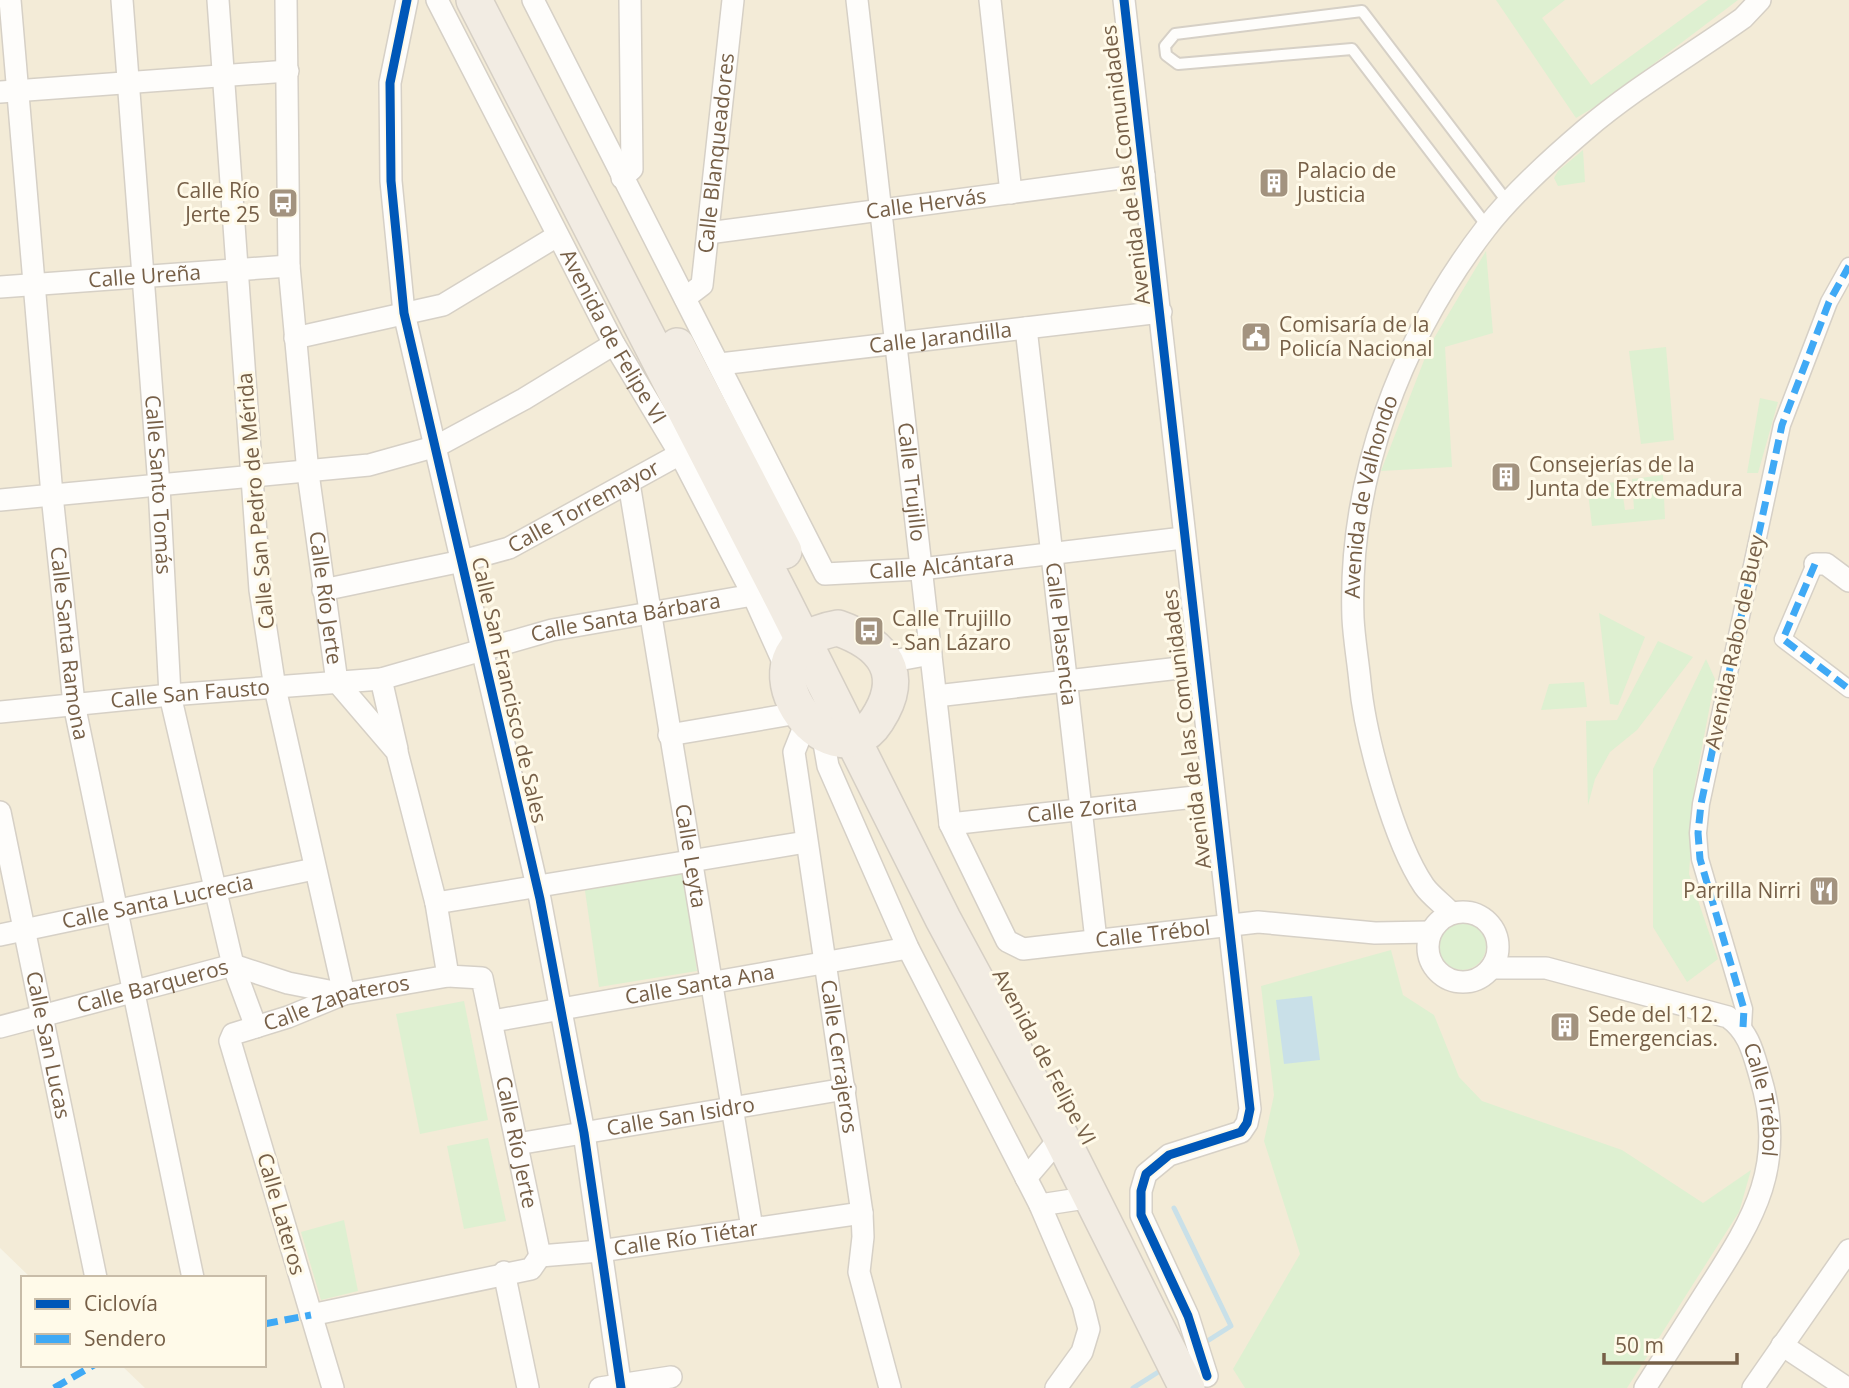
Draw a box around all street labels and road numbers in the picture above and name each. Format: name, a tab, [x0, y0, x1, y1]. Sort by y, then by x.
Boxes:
street label: Avenida de las Comunidades	[1094, 24, 1156, 307]
street label: Calle Blanqueadores	[691, 51, 740, 255]
street label: Calle Hervás	[864, 181, 988, 225]
street label: Avenida de Felipe VI	[555, 244, 674, 429]
street label: Calle Ureña	[87, 257, 202, 294]
street label: Calle Jarandilla	[867, 315, 1013, 359]
street label: Calle San Pedro de Mérida	[230, 372, 280, 631]
street label: Avenida de Valhondo	[1338, 391, 1404, 599]
street label: Calle Santo Tomás	[139, 394, 179, 575]
street label: Calle Trujillo	[892, 421, 933, 543]
street label: Calle Torremayor	[502, 453, 664, 559]
street label: Calle Río Jerte	[303, 529, 349, 666]
street label: Avenida Rabo de Buey	[1698, 532, 1770, 751]
street label: Calle Alcántara	[868, 543, 1015, 585]
street label: Calle Santa Ramona	[44, 545, 96, 742]
street label: Calle San Francisco de Sales	[466, 554, 554, 826]
street label: Calle Plasencia	[1040, 561, 1084, 707]
street label: Calle Santa Bárbara	[527, 586, 722, 648]
street label: Avenida de las Comunidades	[1155, 588, 1217, 871]
street label: Calle San Fausto	[109, 672, 271, 714]
street label: Calle Zorita	[1026, 788, 1139, 828]
street label: Calle Leyta	[669, 802, 714, 910]
street label: Calle Santa Lucrecia	[59, 867, 256, 935]
street label: Calle Trébol	[1094, 913, 1212, 954]
street label: Calle Barqueros	[74, 952, 231, 1019]
street label: Calle Santa Ana	[623, 957, 777, 1011]
street label: Avenida de Felipe VI	[987, 964, 1103, 1149]
street label: Calle Zapateros	[260, 968, 411, 1037]
street label: Calle San Lucas	[20, 969, 78, 1121]
street label: Calle Cerrajeros	[815, 978, 865, 1135]
street label: Calle Trébol	[1737, 1038, 1785, 1158]
street label: Calle Río Jerte	[490, 1073, 545, 1211]
street label: Calle San Isidro	[604, 1089, 757, 1142]
street label: Calle Lateros	[251, 1149, 313, 1278]
street label: Calle Río Tiétar	[612, 1213, 760, 1262]

